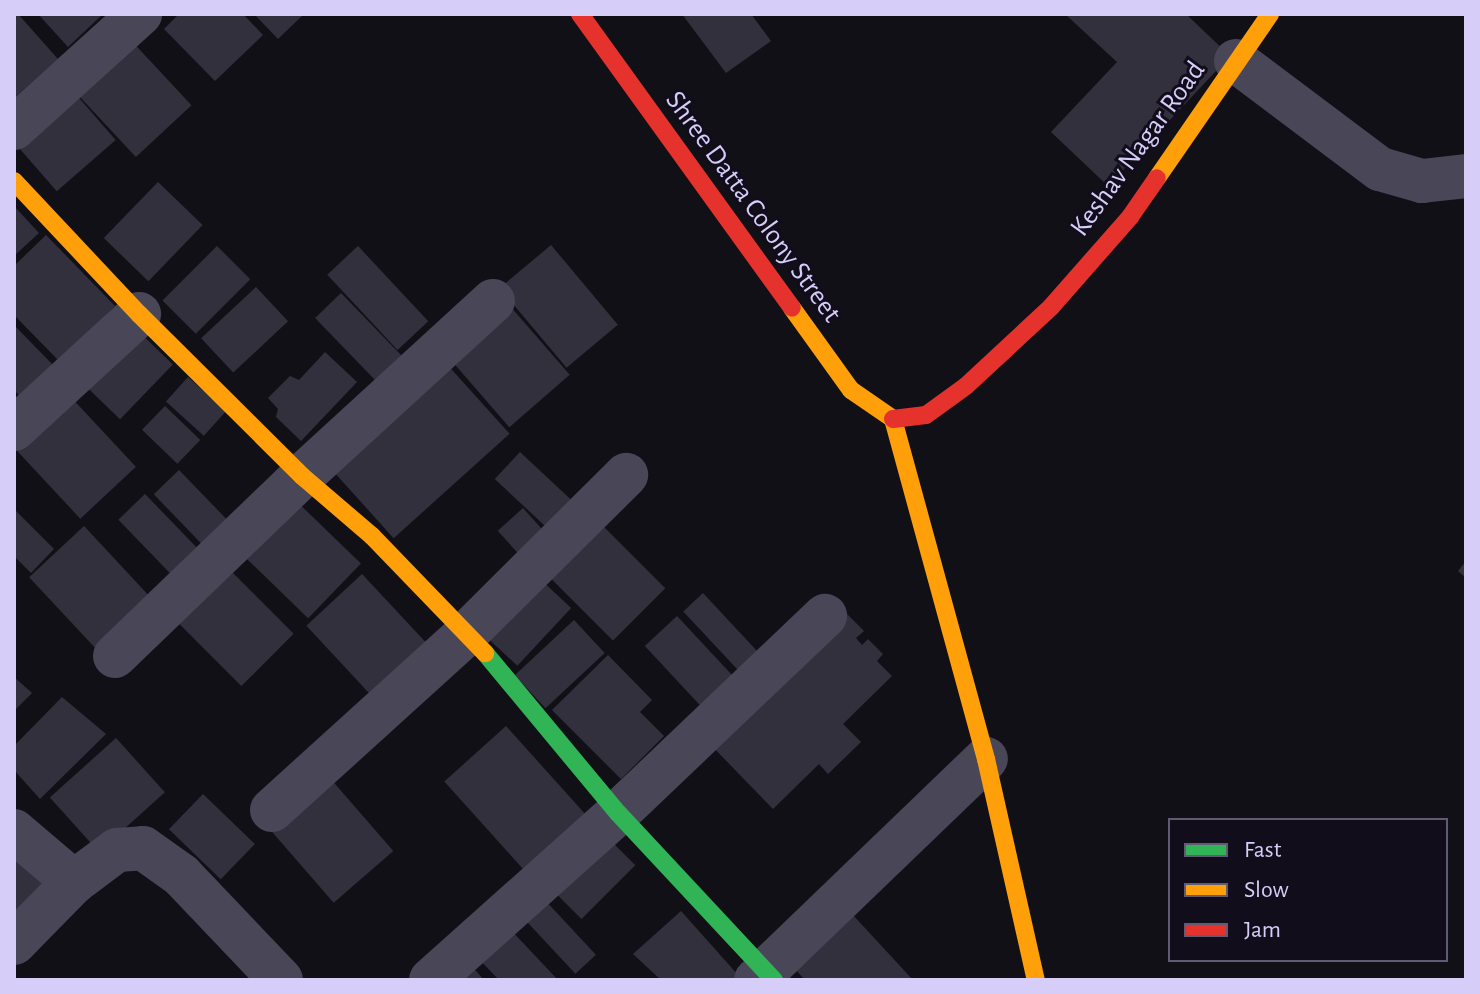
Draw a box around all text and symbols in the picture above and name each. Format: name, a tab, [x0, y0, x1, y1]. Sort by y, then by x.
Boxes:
street label: Keshav Nagar Road	[1063, 55, 1213, 243]
street label: Shree Datta Colony Street	[658, 85, 848, 329]
legend	[1168, 818, 1448, 962]
text: Fast	[1244, 838, 1281, 862]
text: Slow	[1244, 878, 1289, 902]
text: Jam	[1244, 918, 1281, 942]

